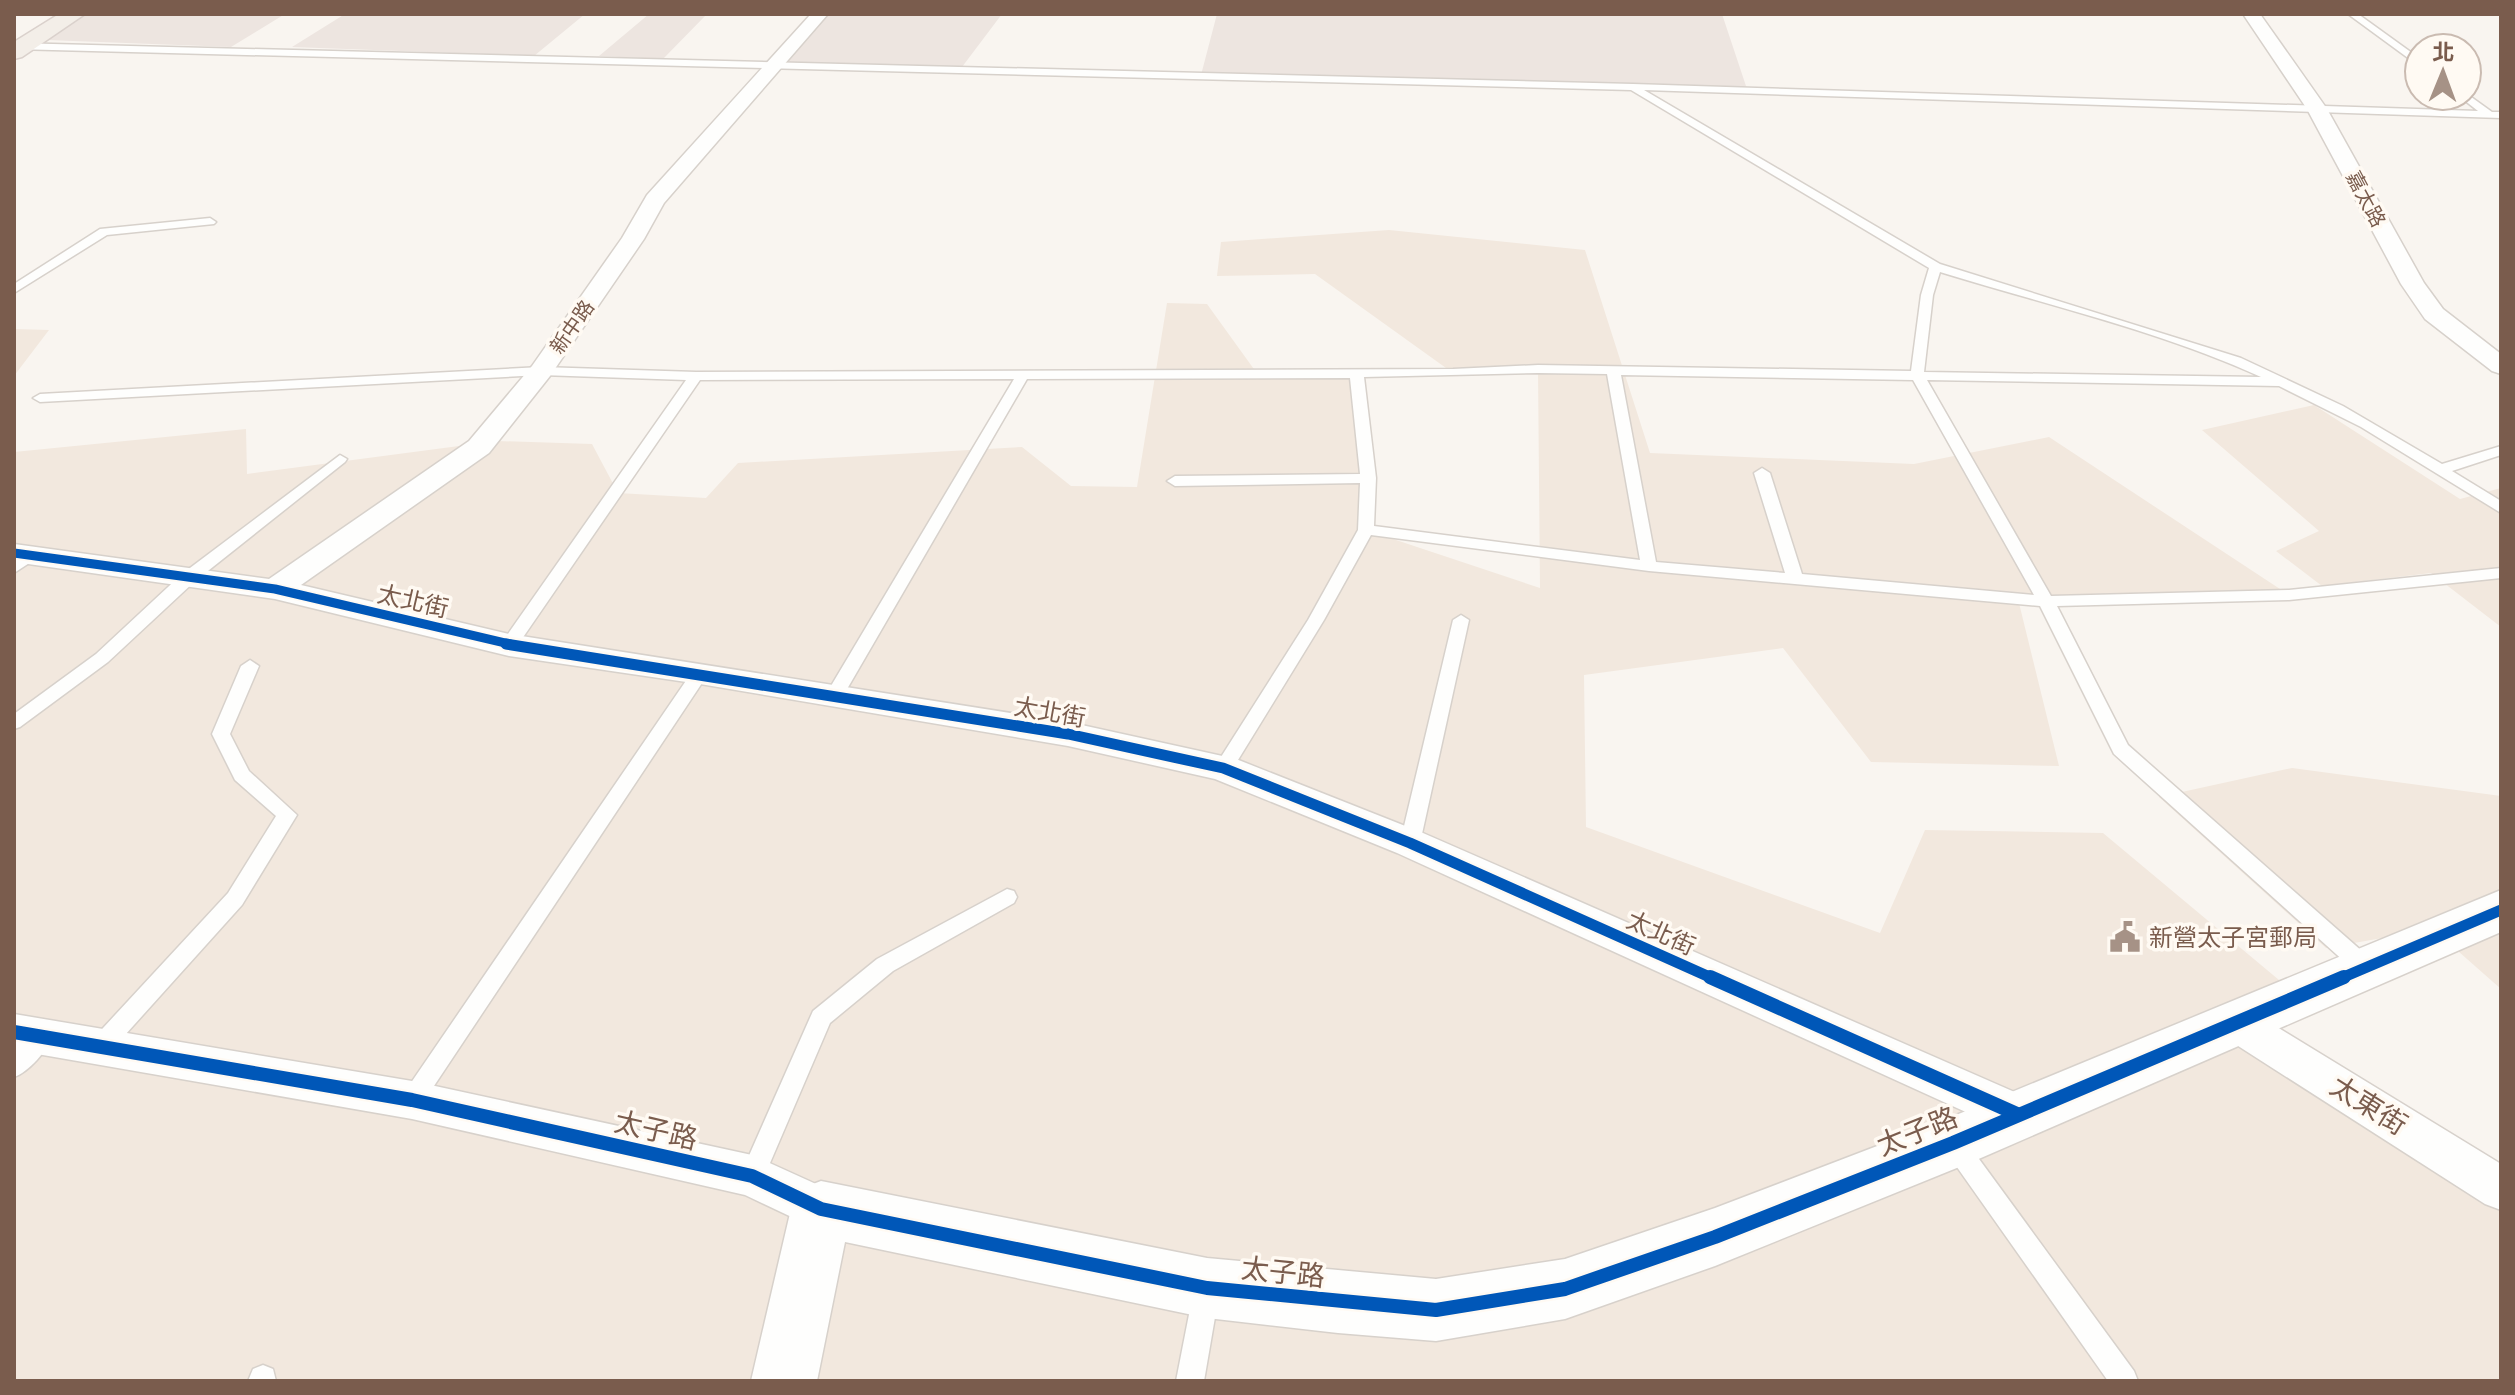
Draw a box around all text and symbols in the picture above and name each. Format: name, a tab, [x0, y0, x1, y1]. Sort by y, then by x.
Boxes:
north arrow	[2403, 32, 2483, 112]
text: 北	[2432, 39, 2455, 66]
street label: 嘉太路	[2341, 167, 2391, 231]
street label: 新中路	[545, 296, 599, 358]
street label: 太北街	[375, 579, 451, 623]
street label: 太北街	[1012, 691, 1088, 733]
street label: 太北街	[1622, 905, 1700, 961]
public building icon: 新營太子宮郵局	[2108, 920, 2142, 954]
place label: 新營太子宮郵局	[2149, 923, 2317, 952]
street label: 太東街	[2324, 1068, 2414, 1142]
street label: 太子路	[1872, 1100, 1962, 1162]
street label: 太子路	[611, 1104, 701, 1156]
street label: 太子路	[1239, 1251, 1327, 1293]

